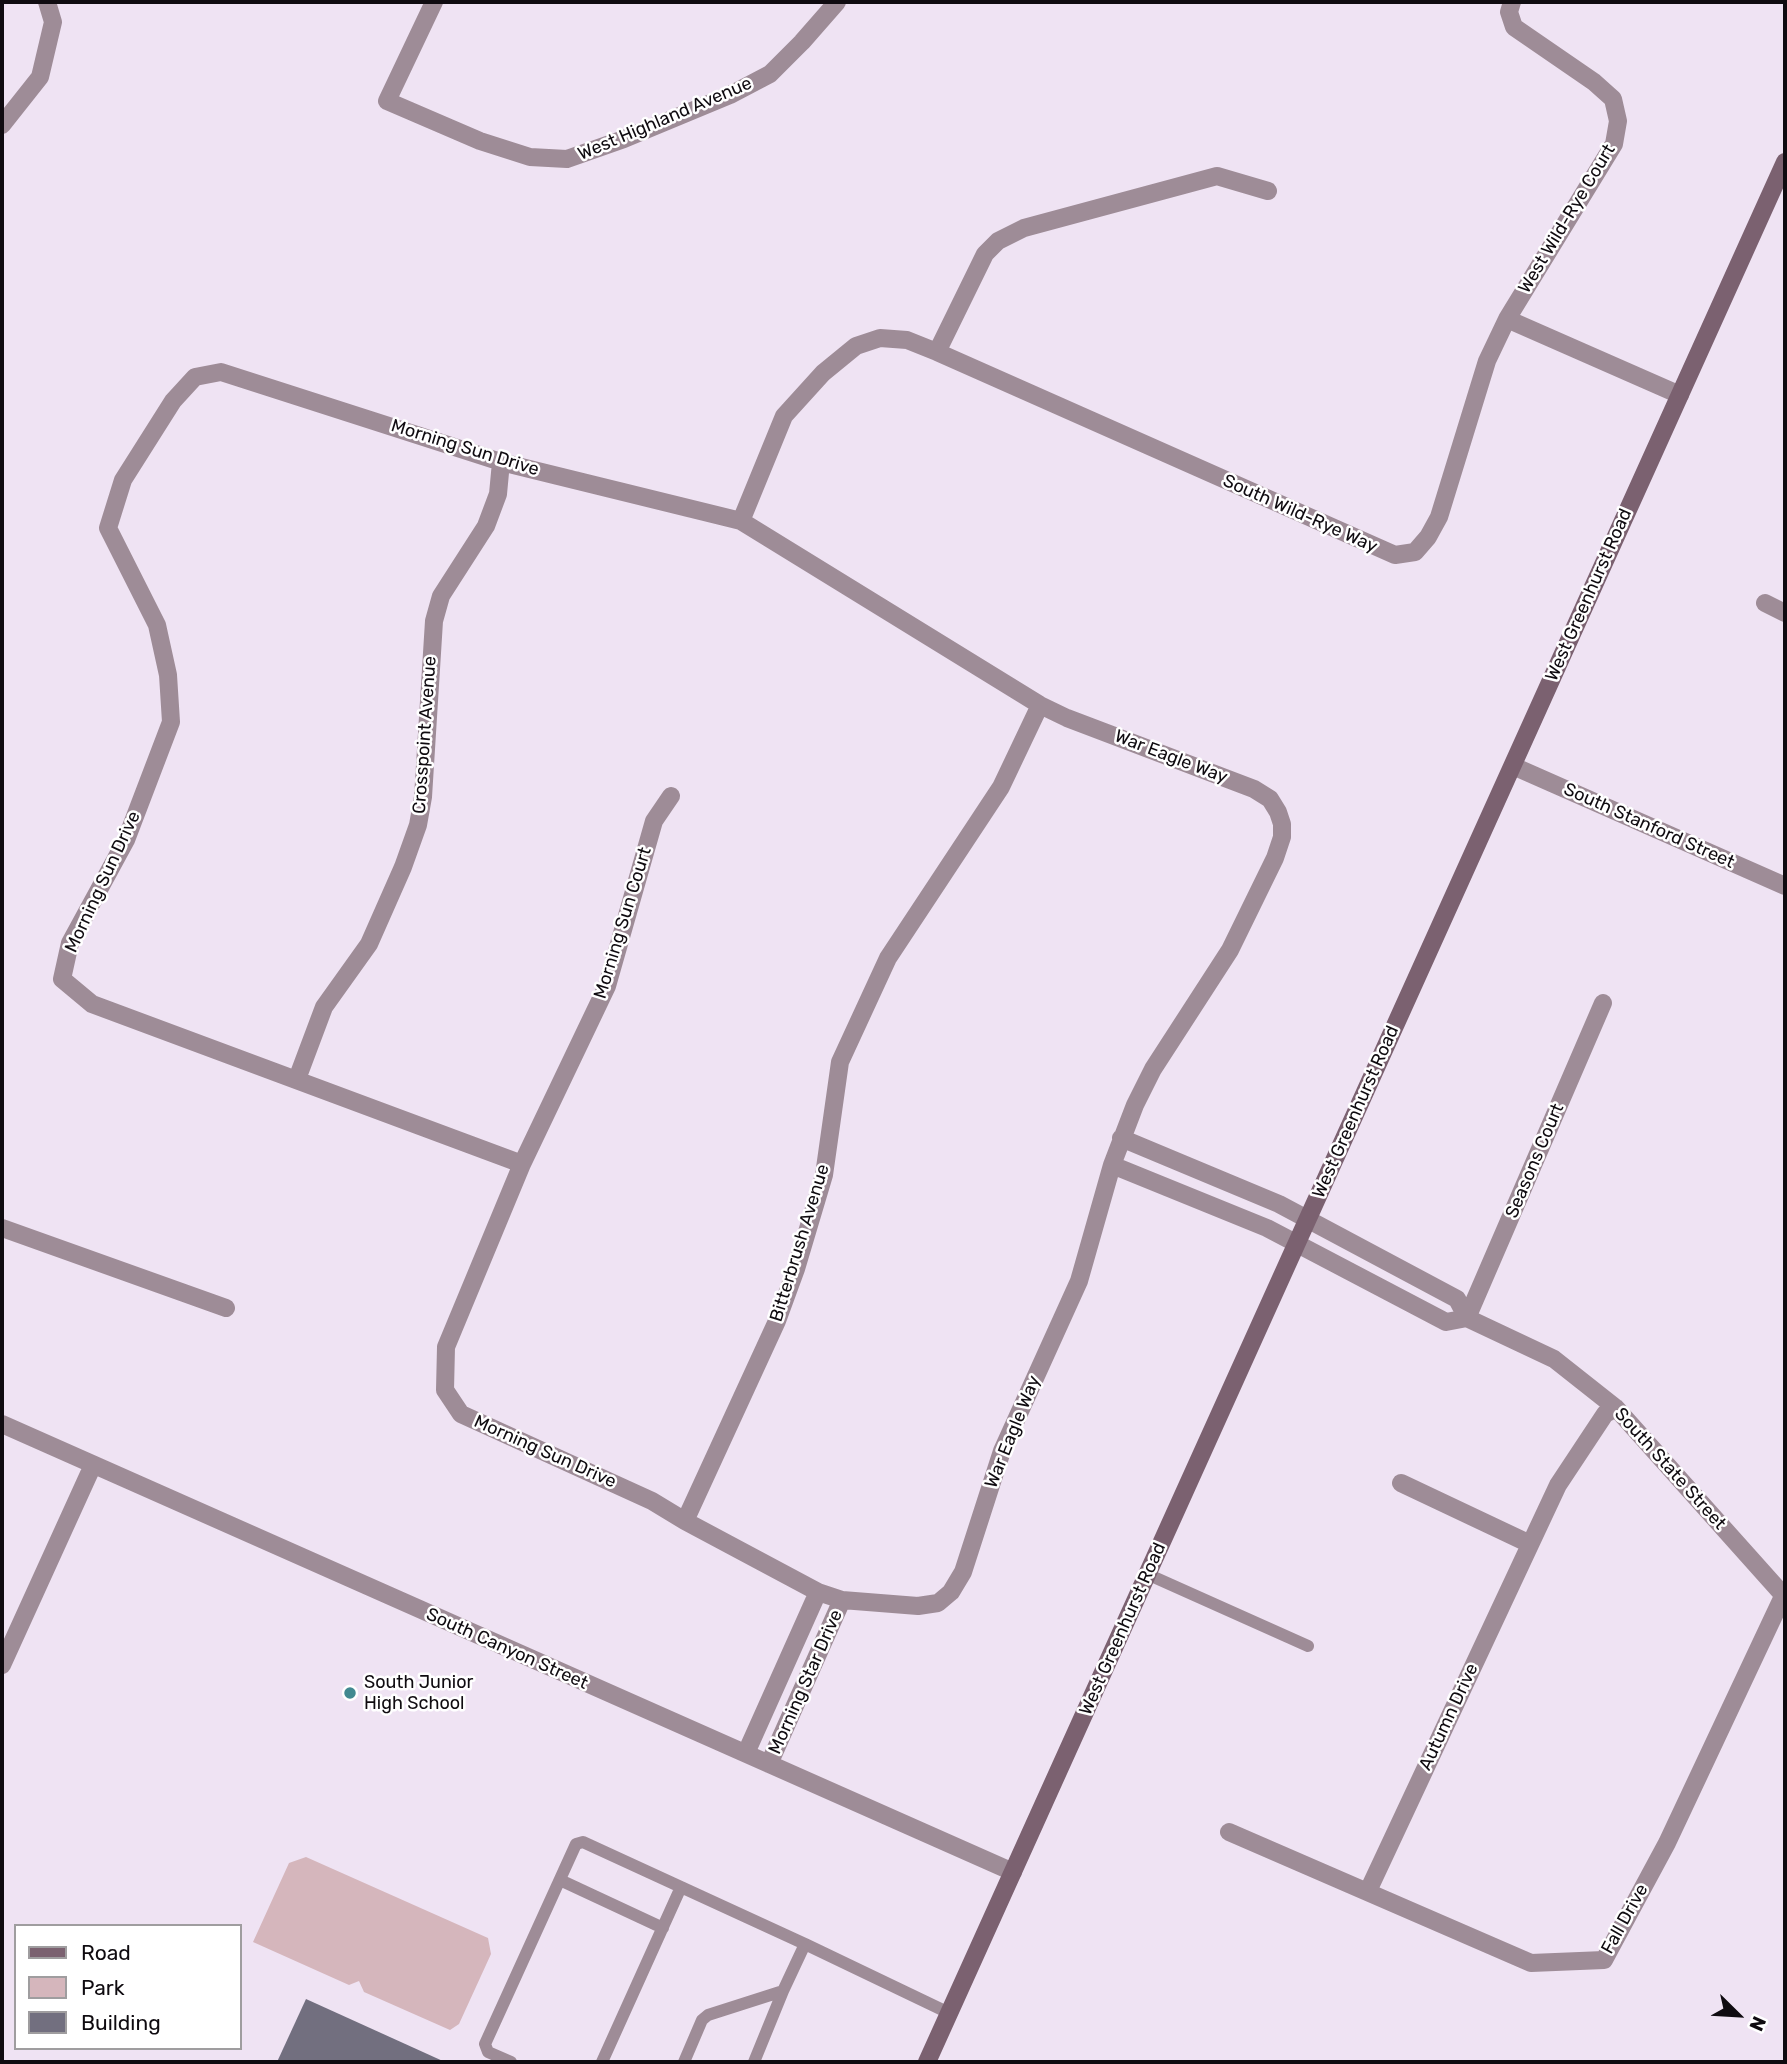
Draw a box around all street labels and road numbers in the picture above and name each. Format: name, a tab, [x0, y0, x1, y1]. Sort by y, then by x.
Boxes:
street label: West Highland Avenue	[575, 73, 755, 165]
street label: West Wild-Rye Court	[1514, 141, 1620, 297]
street label: Morning Sun Drive	[388, 415, 542, 481]
street label: South Wild-Rye Way	[1219, 470, 1381, 558]
street label: West Greenhurst Road	[1541, 505, 1637, 685]
street label: Crosspoint Avenue	[409, 655, 441, 815]
street label: War Eagle Way	[1111, 726, 1231, 788]
street label: South Stanford Street	[1560, 779, 1738, 873]
street label: Morning Sun Drive	[61, 808, 145, 956]
street label: Morning Sun Court	[590, 845, 656, 1001]
street label: West Greenhurst Road	[1308, 1022, 1404, 1202]
street label: Seasons Court	[1501, 1101, 1569, 1221]
street label: Bitterbrush Avenue	[766, 1162, 834, 1324]
street label: War Eagle Way	[981, 1373, 1045, 1491]
street label: South State Street	[1610, 1404, 1730, 1534]
street label: Morning Sun Drive	[471, 1411, 619, 1493]
street label: West Greenhurst Road	[1075, 1539, 1171, 1719]
street label: South Canyon Street	[423, 1604, 591, 1694]
street label: Morning Star Drive	[765, 1607, 847, 1757]
street label: Autumn Drive	[1415, 1660, 1483, 1774]
street label: Fall Drive	[1597, 1880, 1653, 1958]

